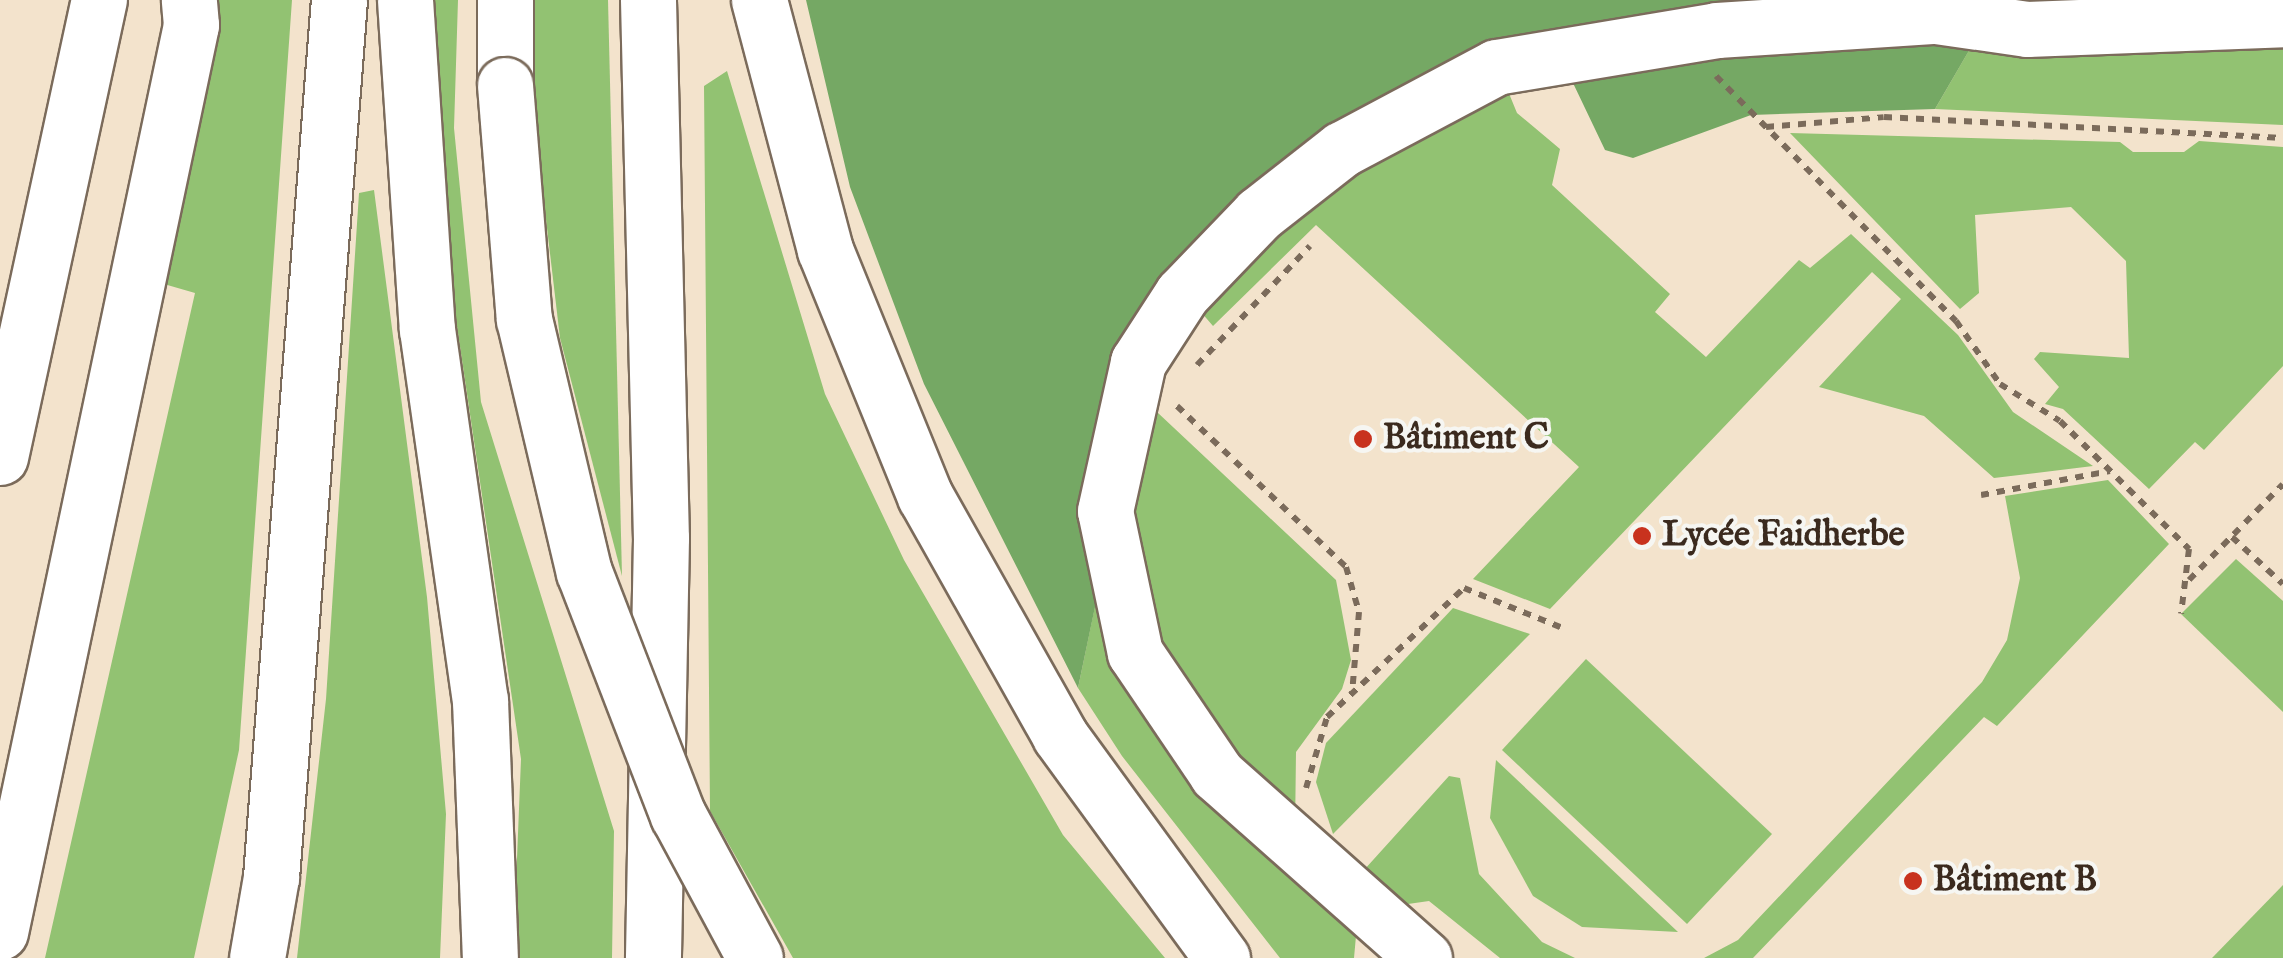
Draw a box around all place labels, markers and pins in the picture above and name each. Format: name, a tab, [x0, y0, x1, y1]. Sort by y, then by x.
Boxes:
place label: Bâtiment C	[1383, 418, 1549, 460]
marker: Bâtiment C	[1352, 428, 1374, 450]
place label: Lycée Faidherbe	[1662, 515, 1905, 557]
marker: Lycée Faidherbe	[1631, 525, 1653, 547]
place label: Bâtiment B	[1933, 860, 2097, 902]
marker: Bâtiment B	[1902, 870, 1924, 892]

